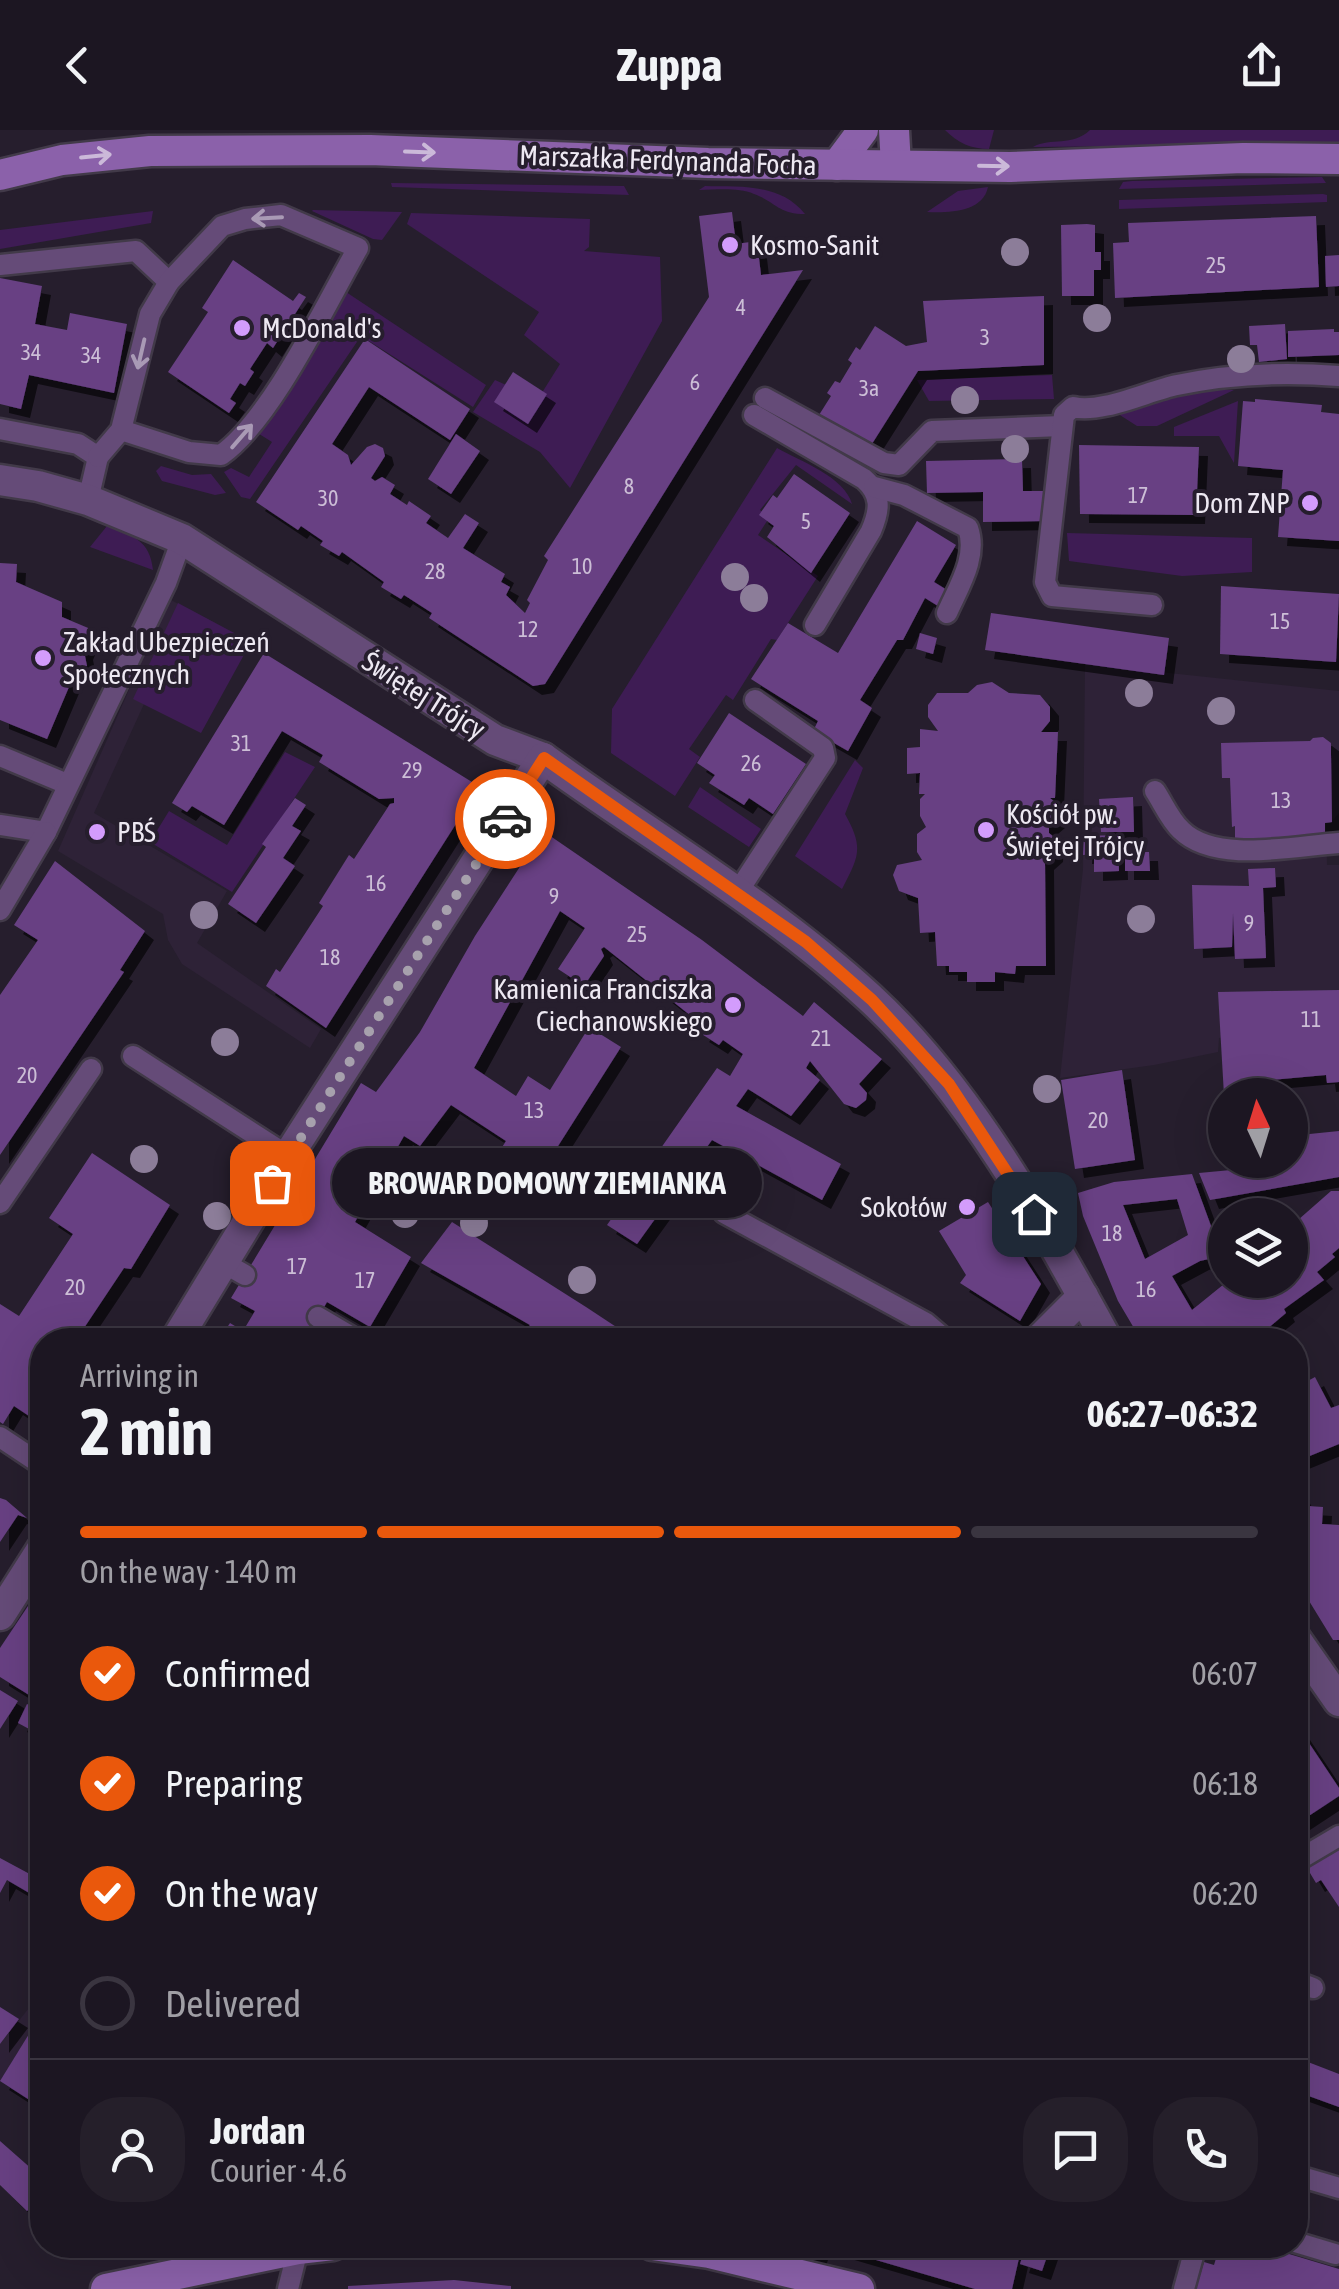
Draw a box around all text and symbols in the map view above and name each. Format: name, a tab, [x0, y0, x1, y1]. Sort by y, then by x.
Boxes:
icon: back	[50, 38, 105, 93]
icon: share	[1234, 38, 1289, 93]
text: Zuppa	[617, 39, 722, 91]
street label: Marszałka Ferdynanda Focha	[519, 139, 817, 181]
one-way arrow	[404, 143, 436, 162]
one-way arrow	[79, 147, 111, 166]
one-way arrow	[977, 157, 1009, 176]
one-way arrow	[251, 209, 284, 228]
place label: Kosmo-Sanit	[750, 229, 879, 261]
marker: Kosmo-Sanit	[719, 234, 741, 256]
house number: 25	[1206, 252, 1226, 278]
house number: 4	[736, 294, 746, 320]
place label: McDonald's	[262, 312, 381, 344]
marker: McDonald's	[231, 317, 253, 339]
house number: 3	[980, 324, 990, 350]
one-way arrow	[131, 337, 149, 369]
house number: 34	[21, 339, 41, 365]
house number: 34	[81, 342, 101, 368]
house number: 6	[690, 369, 700, 395]
house number: 3a	[859, 375, 879, 401]
one-way arrow	[230, 424, 253, 449]
house number: 8	[624, 473, 634, 499]
house number: 17	[1128, 482, 1148, 508]
house number: 30	[318, 485, 338, 511]
place label: Dom ZNP	[1194, 487, 1290, 519]
marker: Dom ZNP	[1299, 492, 1321, 514]
house number: 5	[801, 508, 811, 534]
house number: 10	[572, 553, 592, 579]
house number: 28	[425, 558, 445, 584]
house number: 15	[1270, 608, 1290, 634]
house number: 12	[518, 616, 538, 642]
place label: Zakład Ubezpieczeń Społecznych	[63, 626, 270, 690]
street label: Świętej Trójcy	[357, 645, 491, 745]
marker: Zakład Ubezpieczeń Społecznych	[32, 647, 54, 669]
house number: 31	[231, 730, 251, 756]
house number: 26	[741, 750, 761, 776]
house number: 29	[402, 757, 422, 783]
courier	[455, 769, 555, 869]
house number: 13	[1271, 787, 1291, 813]
icon: car	[478, 792, 533, 847]
place label: Kościół pw. Świętej Trójcy	[1006, 798, 1145, 862]
place label: PBŚ	[117, 816, 156, 848]
marker: Kościół pw. Świętej Trójcy	[975, 819, 997, 841]
marker: PBŚ	[86, 821, 108, 843]
house number: 16	[366, 870, 386, 896]
house number: 9	[549, 883, 559, 909]
house number: 9	[1244, 910, 1254, 936]
house number: 25	[627, 921, 647, 947]
house number: 18	[320, 944, 340, 970]
place label: Kamienica Franciszka Ciechanowskiego	[493, 973, 713, 1037]
marker: Kamienica Franciszka Ciechanowskiego	[722, 994, 744, 1016]
house number: 11	[1301, 1006, 1321, 1032]
house number: 21	[811, 1025, 831, 1051]
house number: 20	[17, 1062, 37, 1088]
north arrow	[1208, 1078, 1308, 1178]
map controls	[1208, 1078, 1308, 1298]
house number: 13	[524, 1097, 544, 1123]
house number: 20	[1088, 1107, 1108, 1133]
pin	[230, 1141, 315, 1226]
callout: BROWAR DOMOWY ZIEMIANKA	[332, 1148, 762, 1218]
icon: bag	[245, 1156, 300, 1211]
text: BROWAR DOMOWY ZIEMIANKA	[368, 1164, 726, 1201]
pin	[992, 1172, 1077, 1257]
icon: home	[1007, 1187, 1062, 1242]
place label: Sokołów	[860, 1191, 947, 1223]
marker: Sokołów	[956, 1196, 978, 1218]
button: layers	[1208, 1198, 1308, 1298]
house number: 18	[1102, 1220, 1122, 1246]
house number: 17	[287, 1253, 307, 1279]
house number: 17	[355, 1267, 375, 1293]
house number: 20	[65, 1274, 85, 1300]
house number: 16	[1136, 1276, 1156, 1302]
text: Arriving in	[80, 1357, 199, 1394]
text: 06:27–06:32	[1086, 1392, 1258, 1435]
text: 2 min	[80, 1394, 213, 1469]
text: On the way · 140 m	[80, 1553, 297, 1590]
icon: check	[80, 1646, 135, 1701]
text: Confirmed	[165, 1652, 311, 1695]
text: 06:07	[1192, 1655, 1258, 1692]
icon: check	[80, 1756, 135, 1811]
text: Preparing	[165, 1762, 303, 1805]
text: 06:18	[1192, 1765, 1258, 1802]
icon: check	[80, 1866, 135, 1921]
text: On the way	[165, 1872, 318, 1915]
text: 06:20	[1192, 1875, 1258, 1912]
text: Delivered	[165, 1982, 301, 2025]
button: person	[80, 2097, 185, 2202]
button: chat	[1023, 2097, 1128, 2202]
button: phone	[1153, 2097, 1258, 2202]
text: Jordan	[210, 2109, 305, 2152]
text: Courier · 4.6	[210, 2152, 347, 2189]

